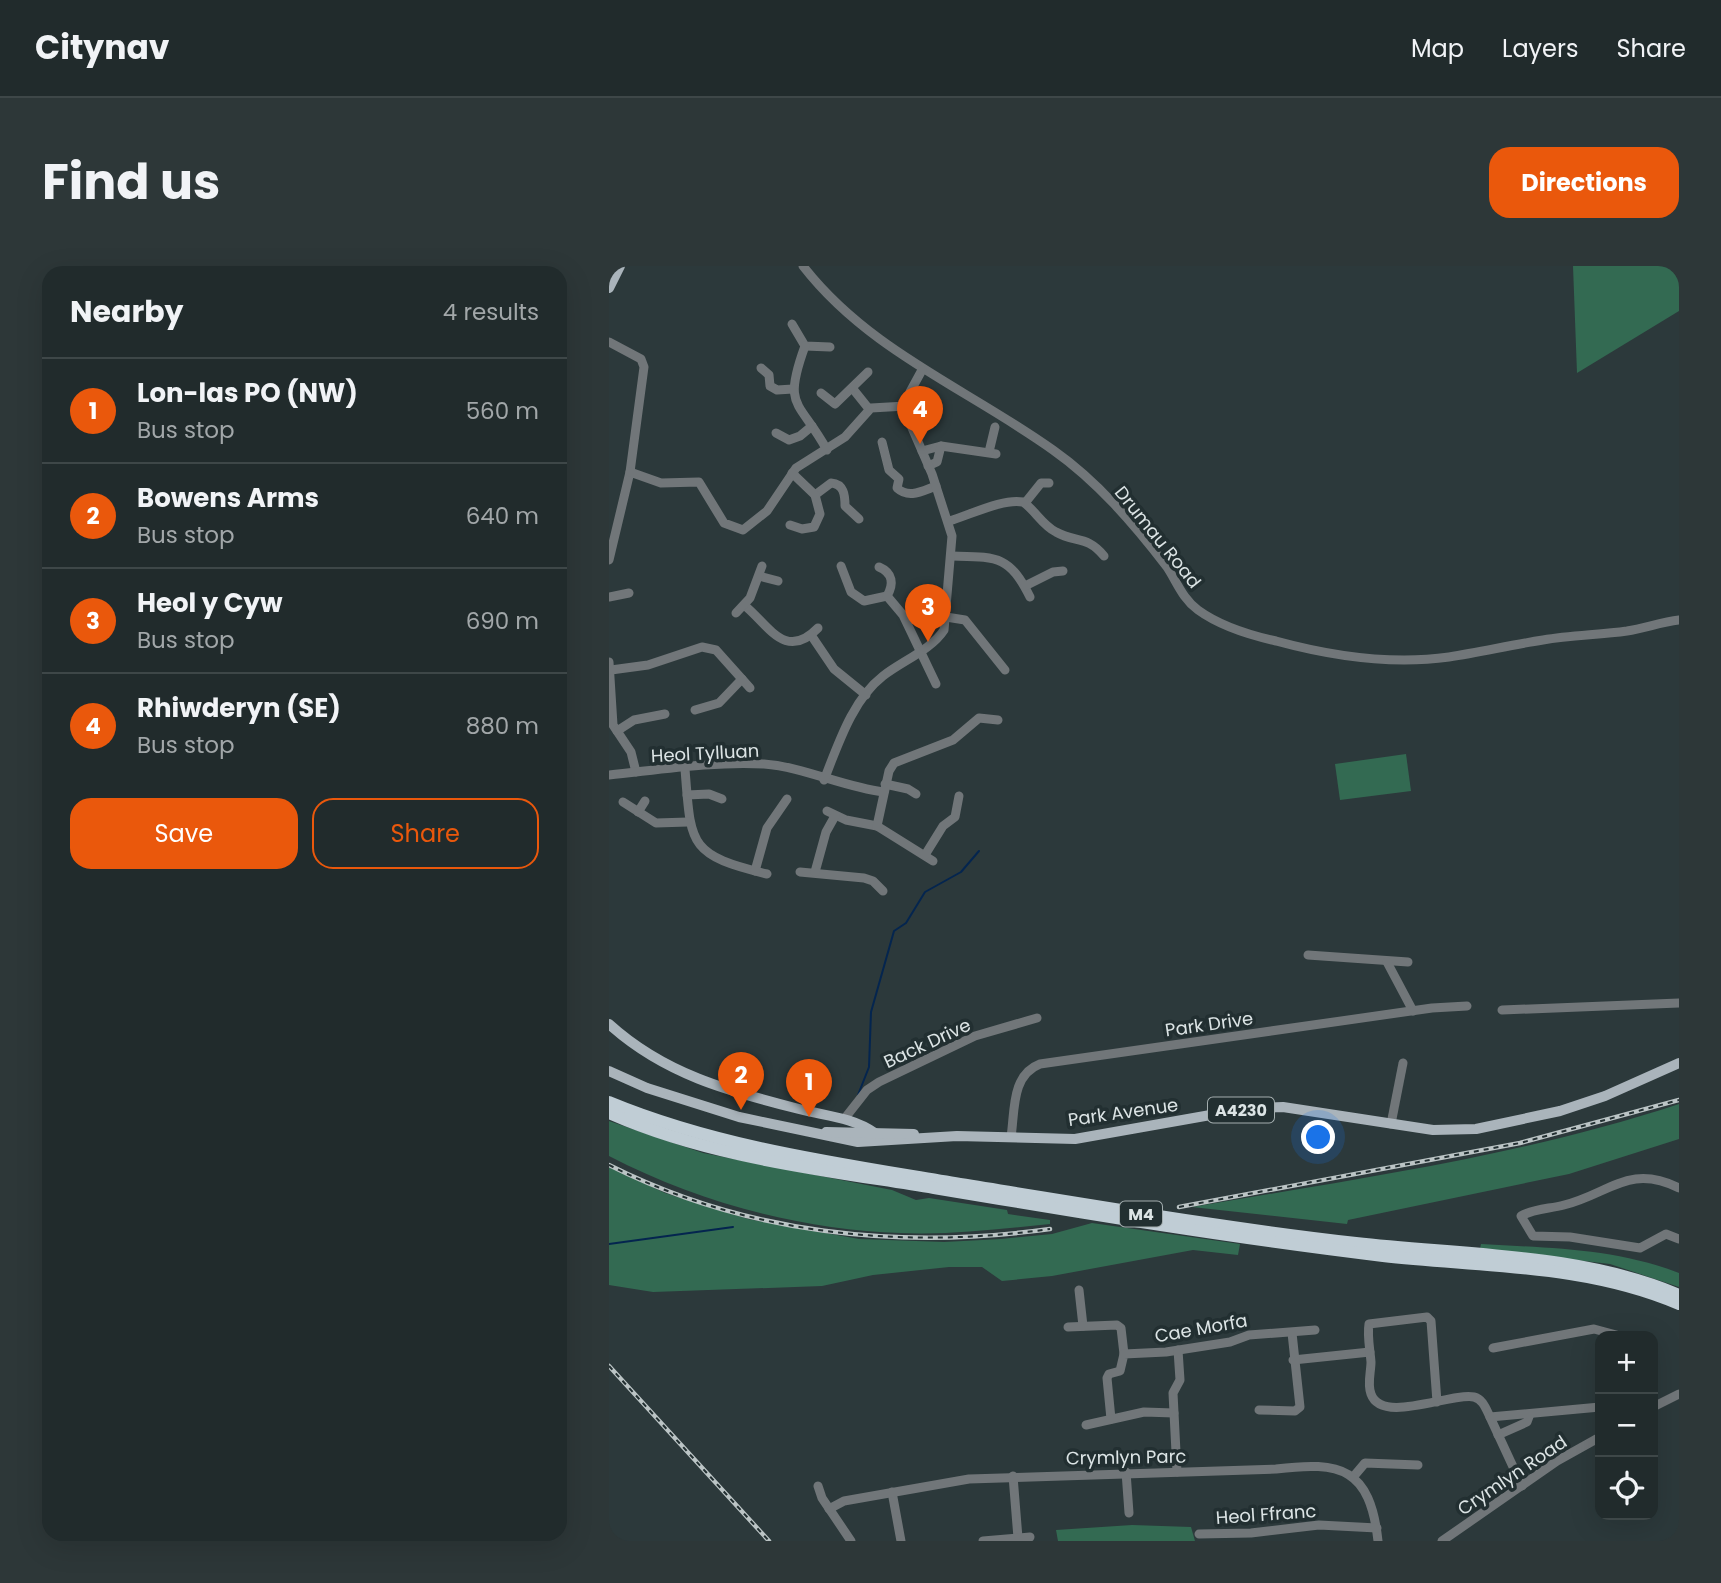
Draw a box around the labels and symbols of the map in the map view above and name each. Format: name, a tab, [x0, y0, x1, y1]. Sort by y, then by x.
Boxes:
pin: 4	[897, 386, 943, 444]
street label: Drumau Road	[1109, 481, 1207, 593]
pin: 3	[905, 584, 951, 642]
street label: Heol Tylluan	[650, 738, 760, 768]
street label: Park Drive	[1163, 1005, 1255, 1043]
street label: Back Drive	[879, 1012, 975, 1074]
pin: 2	[718, 1052, 764, 1110]
pin: 1	[786, 1059, 832, 1117]
street label: Park Avenue	[1066, 1092, 1180, 1132]
road number: A4230	[1208, 1098, 1274, 1122]
your location	[1301, 1120, 1335, 1154]
road number: M4	[1120, 1202, 1162, 1226]
street label: Cae Morfa	[1153, 1308, 1249, 1348]
street label: Crymlyn Road	[1452, 1429, 1572, 1521]
street label: Crymlyn Parc	[1066, 1443, 1186, 1471]
street label: Heol Ffranc	[1215, 1498, 1317, 1530]

